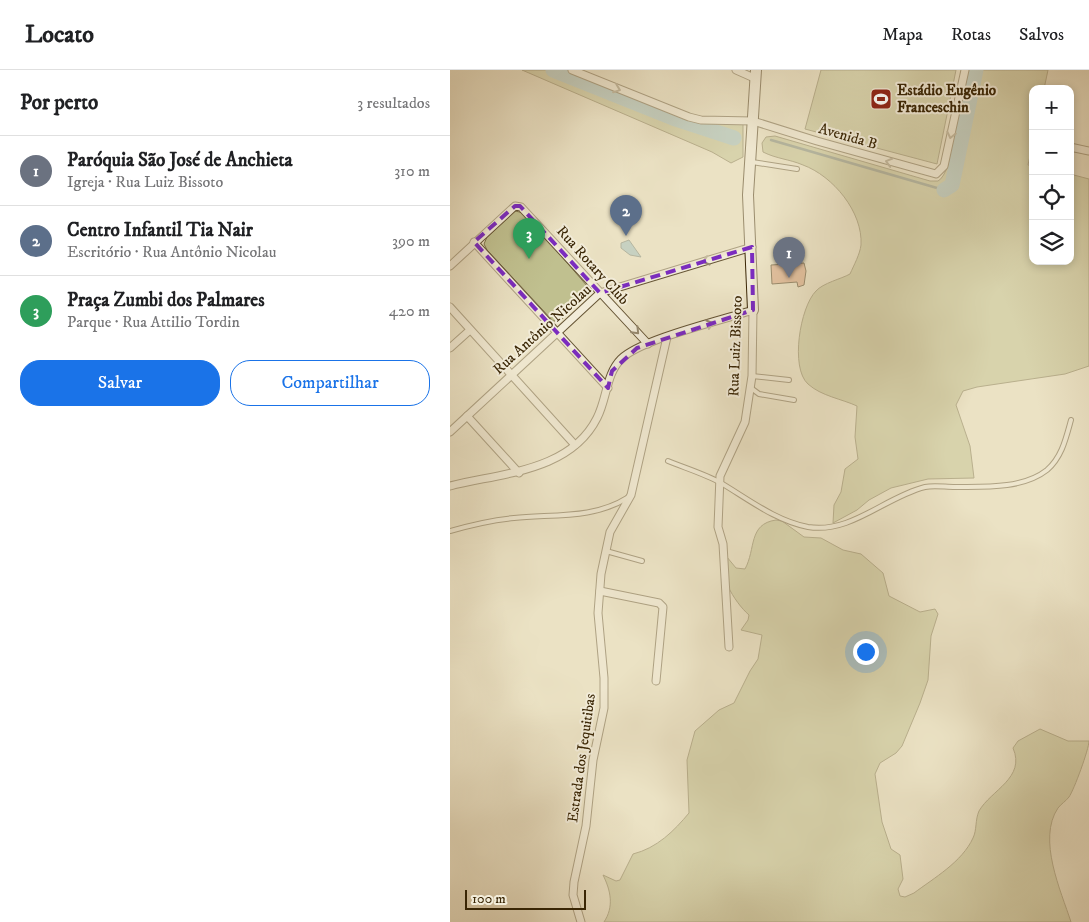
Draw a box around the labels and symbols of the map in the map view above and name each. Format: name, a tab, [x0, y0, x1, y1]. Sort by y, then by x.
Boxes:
place label: Estádio Eugênio Franceschin	[897, 81, 997, 117]
one-way arrow	[612, 83, 621, 93]
sports icon: Estádio Eugênio Franceschin	[869, 87, 893, 111]
street label: Avenida B	[816, 119, 879, 154]
one-way arrow	[946, 130, 957, 139]
one-way arrow	[886, 157, 894, 167]
pin: 2	[610, 195, 642, 236]
pin: 3	[513, 218, 545, 259]
street label: Rua Rotary Club	[552, 222, 633, 309]
pin: 1	[773, 237, 805, 278]
one-way arrow	[702, 256, 710, 266]
street label: Rua Antônio Nicolau	[489, 280, 596, 379]
street label: Rua Luiz Bissoto	[724, 295, 747, 397]
one-way arrow	[705, 320, 714, 330]
one-way arrow	[630, 325, 639, 334]
your location	[853, 639, 879, 665]
street label: Estrada dos Jequitibas	[563, 692, 600, 824]
scale bar	[465, 887, 586, 910]

